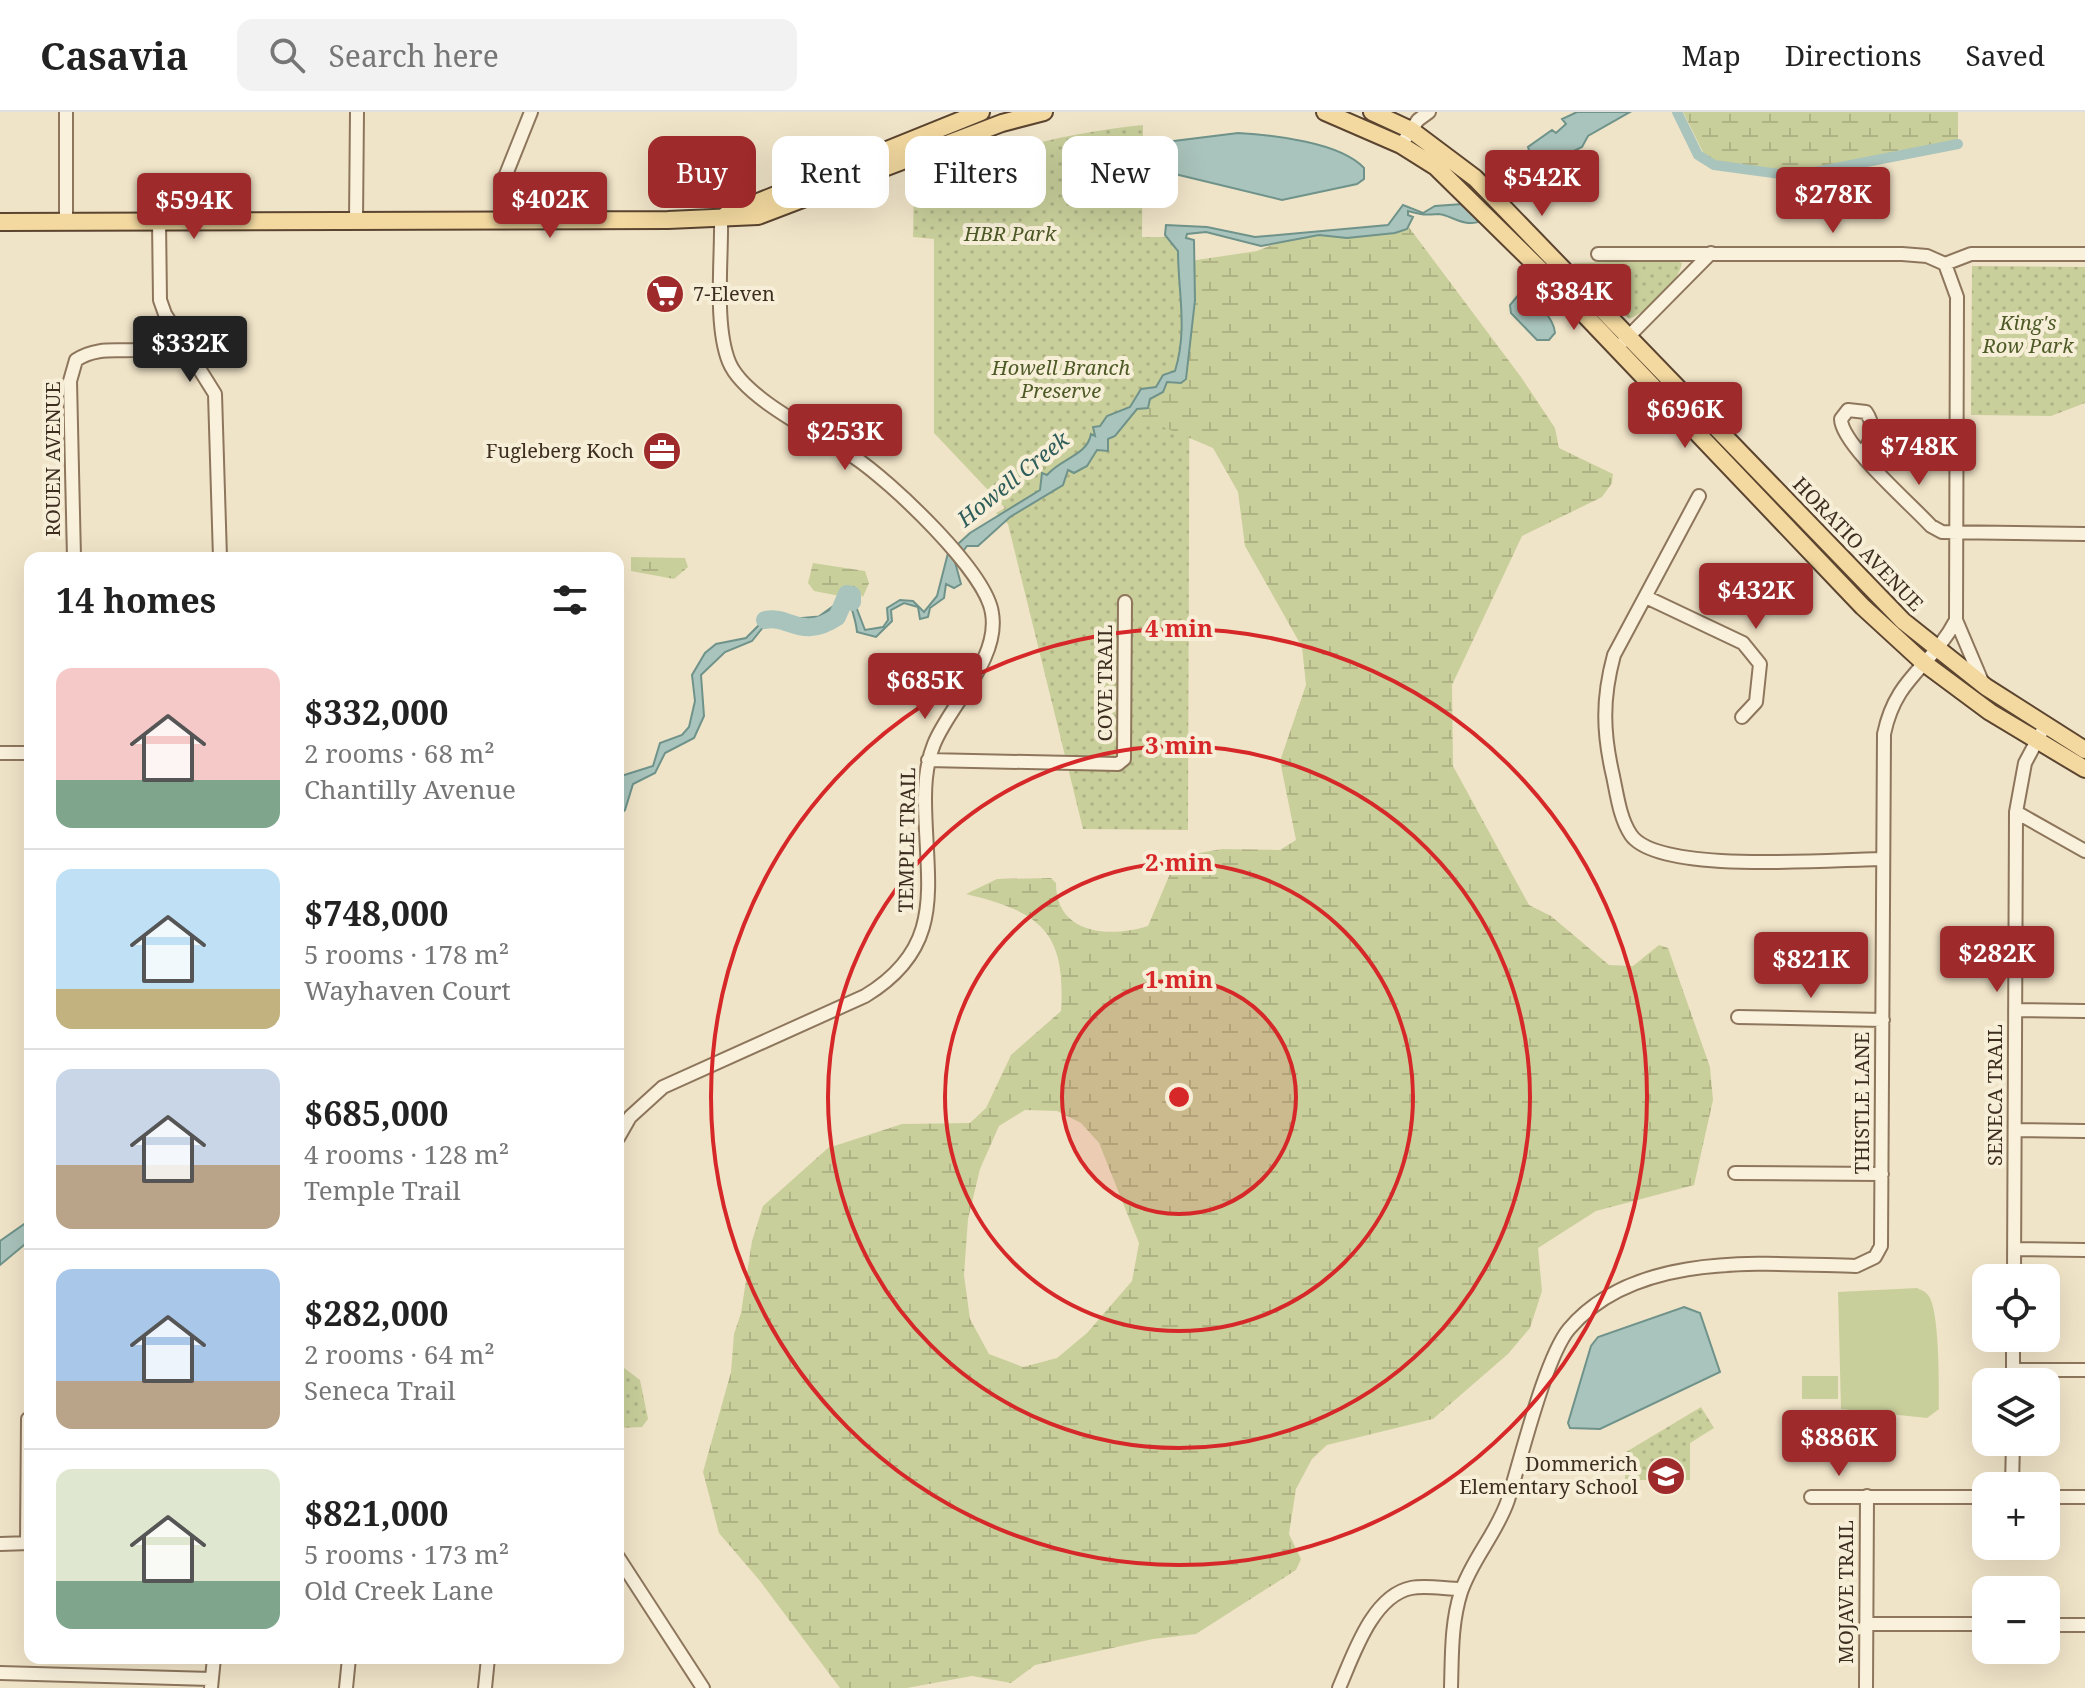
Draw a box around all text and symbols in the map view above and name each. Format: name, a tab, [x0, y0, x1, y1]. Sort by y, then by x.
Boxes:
search box	[237, 19, 797, 91]
text: Casavia	[40, 29, 189, 81]
icon: search	[265, 33, 309, 77]
text: Search here	[329, 35, 499, 76]
text: Map	[1681, 36, 1741, 74]
text: Directions	[1785, 36, 1922, 74]
text: Saved	[1966, 36, 2045, 74]
chip: Buy	[648, 136, 756, 208]
chip: Rent	[772, 136, 889, 208]
chip: Filters	[905, 136, 1046, 208]
chip: New	[1062, 136, 1178, 208]
pin: $542K	[1486, 150, 1598, 218]
text: $542K	[1503, 158, 1581, 194]
pin: $278K	[1777, 167, 1889, 235]
pin: $402K	[494, 172, 606, 240]
pin: $594K	[138, 173, 250, 241]
text: $278K	[1794, 175, 1872, 211]
text: $402K	[511, 180, 589, 216]
text: $594K	[155, 181, 233, 217]
park label: HBR Park	[963, 220, 1057, 247]
pin: $384K	[1518, 264, 1630, 332]
text: $384K	[1535, 272, 1613, 308]
supermarket icon: 7-Eleven	[644, 273, 686, 315]
place label: 7-Eleven	[693, 280, 775, 307]
park label: King's Row Park	[1981, 309, 2074, 359]
pin: $332K	[134, 316, 246, 384]
text: $332K	[151, 324, 229, 360]
park label: Howell Branch Preserve	[991, 354, 1130, 404]
street label: ROUEN AVENUE	[39, 381, 66, 537]
pin: $696K	[1629, 382, 1741, 450]
text: $696K	[1646, 390, 1724, 426]
pin: $253K	[789, 404, 901, 472]
text: $253K	[806, 412, 884, 448]
pin: $748K	[1863, 419, 1975, 487]
water label: Howell Creek	[949, 423, 1076, 533]
text: $748K	[1880, 427, 1958, 463]
office icon: Fugleberg Koch	[641, 430, 683, 472]
place label: Fugleberg Koch	[486, 437, 634, 464]
street label: HORATIO AVENUE	[1787, 471, 1930, 617]
pin: $432K	[1700, 563, 1812, 631]
text: $432K	[1717, 571, 1795, 607]
text: 14 homes	[56, 577, 216, 623]
icon: filters	[548, 578, 592, 622]
text: 4 min	[1145, 611, 1213, 644]
street label: COVE TRAIL	[1091, 624, 1118, 742]
pin: $685K	[869, 653, 981, 721]
text: $685K	[886, 661, 964, 697]
text: $332,000	[304, 689, 448, 735]
icon: home	[120, 700, 216, 796]
text: 3 min	[1145, 728, 1213, 761]
text: 2 rooms · 68 m²	[304, 735, 495, 771]
street label: TEMPLE TRAIL	[892, 767, 921, 913]
text: Chantilly Avenue	[304, 771, 516, 807]
text: 2 min	[1145, 845, 1213, 878]
text: $748,000	[304, 890, 448, 936]
icon: home	[120, 901, 216, 997]
pin: $282K	[1941, 926, 2053, 994]
pin: $821K	[1755, 932, 1867, 1000]
text: $282K	[1958, 934, 2036, 970]
text: 5 rooms · 178 m²	[304, 936, 509, 972]
text: $821K	[1772, 940, 1850, 976]
text: 1 min	[1145, 962, 1213, 995]
text: Wayhaven Court	[304, 972, 511, 1008]
street label: SENECA TRAIL	[1981, 1024, 2008, 1166]
street label: THISTLE LANE	[1848, 1032, 1875, 1174]
centre of rings	[1165, 1083, 1193, 1111]
text: $685,000	[304, 1090, 448, 1136]
icon: home	[120, 1101, 216, 1197]
text: 4 rooms · 128 m²	[304, 1136, 509, 1172]
text: Temple Trail	[304, 1172, 461, 1208]
map controls	[1972, 1264, 2060, 1664]
button: locate	[1972, 1264, 2060, 1352]
text: $282,000	[304, 1290, 448, 1336]
icon: home	[120, 1301, 216, 1397]
text: 2 rooms · 64 m²	[304, 1336, 495, 1372]
button: layers	[1972, 1368, 2060, 1456]
text: Seneca Trail	[304, 1372, 456, 1408]
pin: $886K	[1783, 1410, 1895, 1478]
text: $886K	[1800, 1418, 1878, 1454]
place label: Dommerich Elementary School	[1459, 1450, 1638, 1500]
school or university icon: Dommerich Elementary School	[1645, 1455, 1687, 1497]
button: +	[1972, 1472, 2060, 1560]
text: $821,000	[304, 1490, 448, 1536]
icon: home	[120, 1501, 216, 1597]
street label: MOJAVE TRAIL	[1832, 1520, 1859, 1664]
text: 5 rooms · 173 m²	[304, 1536, 509, 1572]
text: Old Creek Lane	[304, 1572, 494, 1608]
button: −	[1972, 1576, 2060, 1664]

